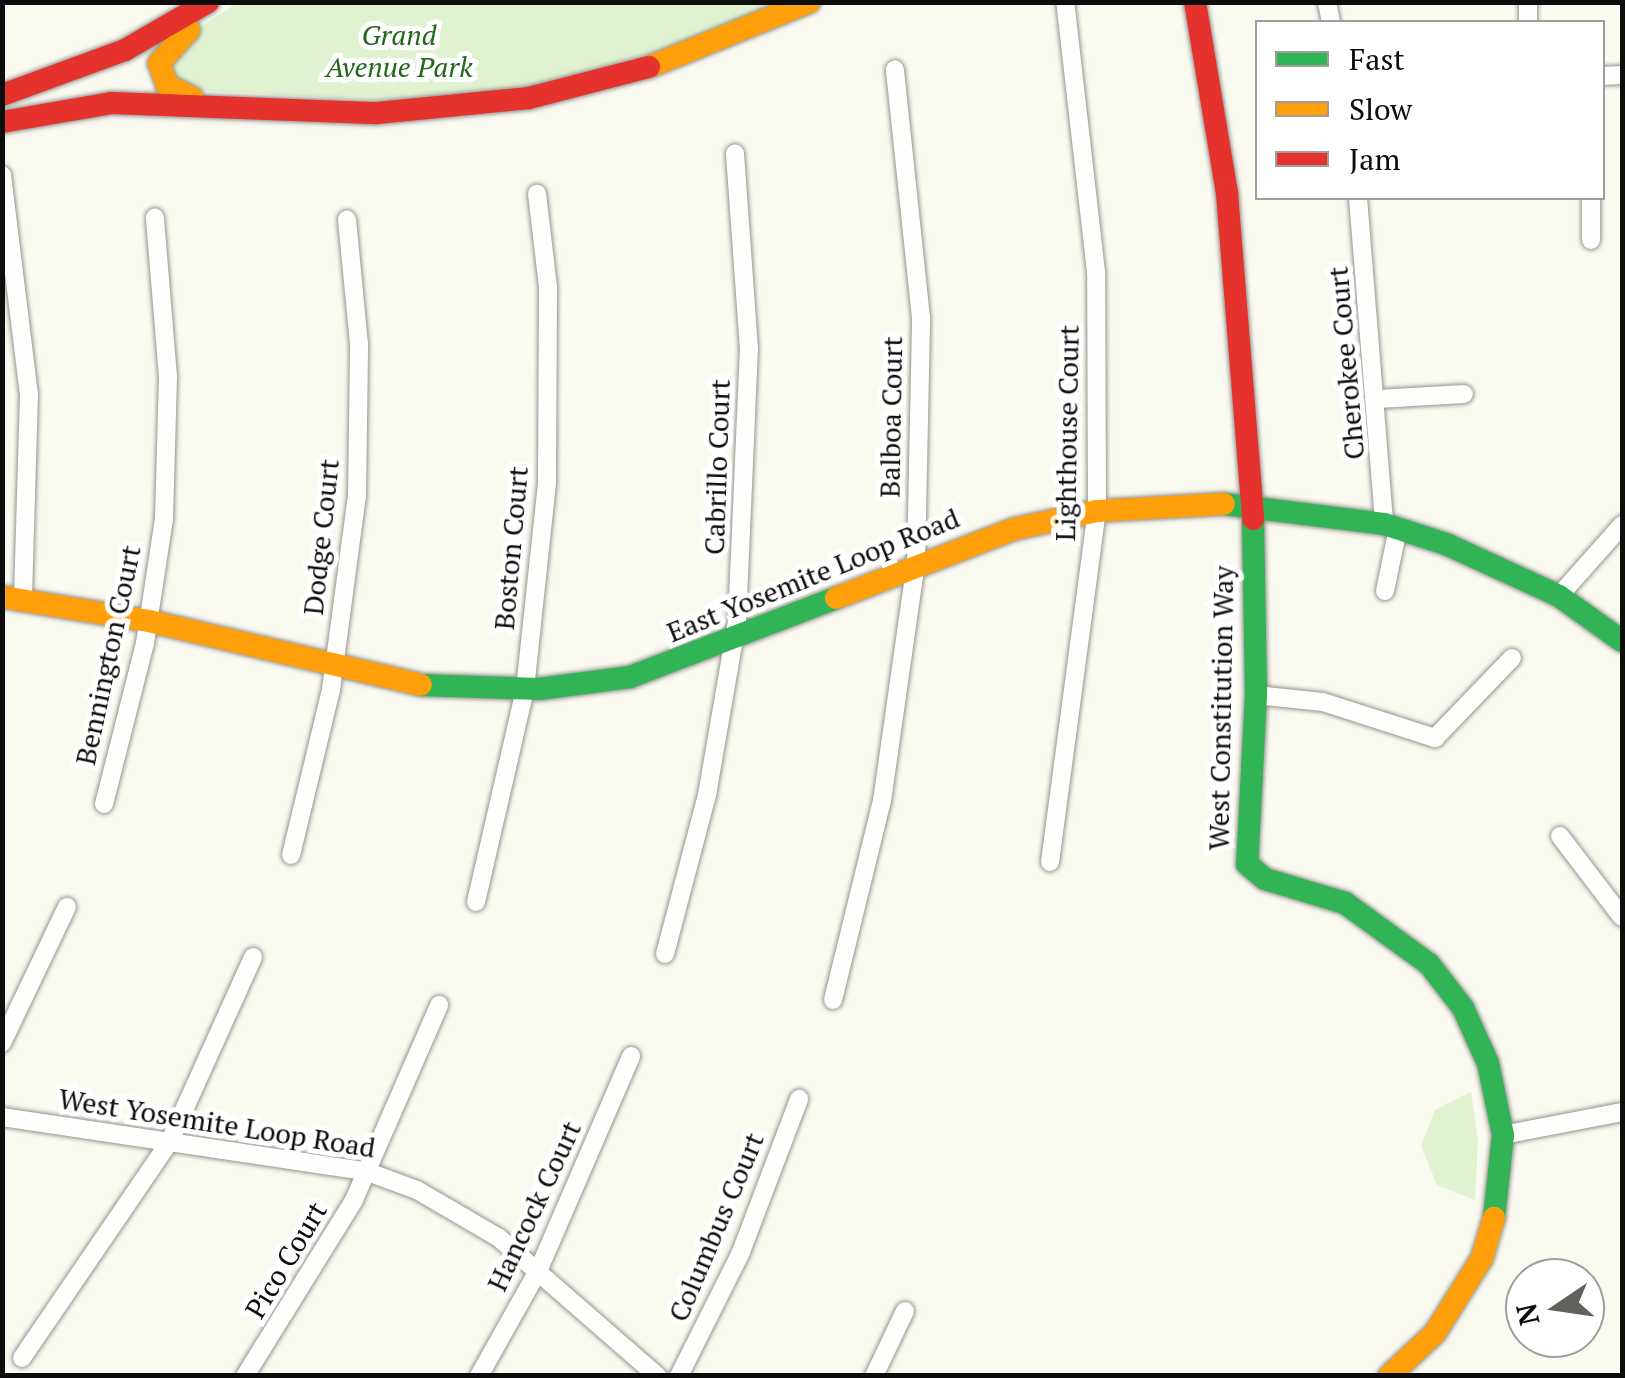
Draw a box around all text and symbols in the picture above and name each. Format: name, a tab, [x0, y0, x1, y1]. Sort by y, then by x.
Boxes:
park label: Grand Avenue Park	[325, 18, 473, 84]
legend	[1255, 20, 1605, 200]
text: Fast	[1349, 39, 1405, 79]
text: Slow	[1349, 89, 1412, 129]
text: Jam	[1349, 139, 1400, 179]
street label: Cherokee Court	[1321, 265, 1371, 461]
street label: Lighthouse Court	[1048, 325, 1086, 541]
street label: Balboa Court	[873, 336, 909, 498]
street label: Cabrillo Court	[697, 379, 737, 555]
street label: Dodge Court	[296, 457, 346, 617]
street label: Boston Court	[487, 465, 535, 631]
street label: East Yosemite Loop Road	[662, 501, 964, 649]
street label: Bennington Court	[68, 542, 148, 768]
street label: West Constitution Way	[1202, 565, 1240, 851]
street label: West Yosemite Loop Road	[56, 1081, 378, 1165]
street label: Hancock Court	[480, 1116, 588, 1296]
street label: Columbus Court	[661, 1128, 771, 1326]
street label: Pico Court	[238, 1196, 334, 1324]
north arrow	[1505, 1258, 1605, 1358]
text: N	[1507, 1300, 1548, 1329]

